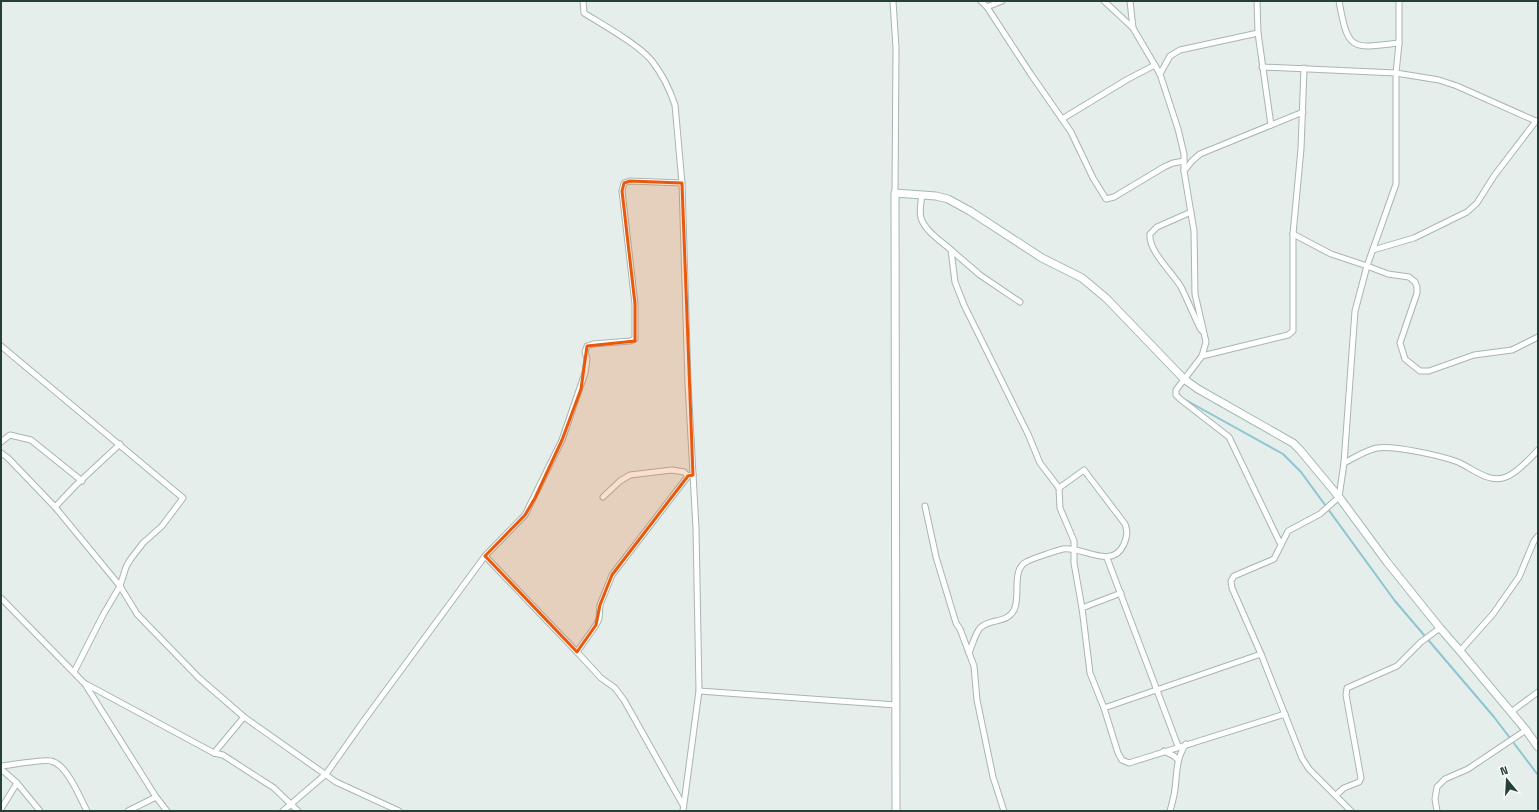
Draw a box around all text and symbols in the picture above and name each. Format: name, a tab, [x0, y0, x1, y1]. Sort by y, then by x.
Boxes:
north arrow	[1487, 760, 1527, 800]
text: N	[1498, 763, 1510, 778]

